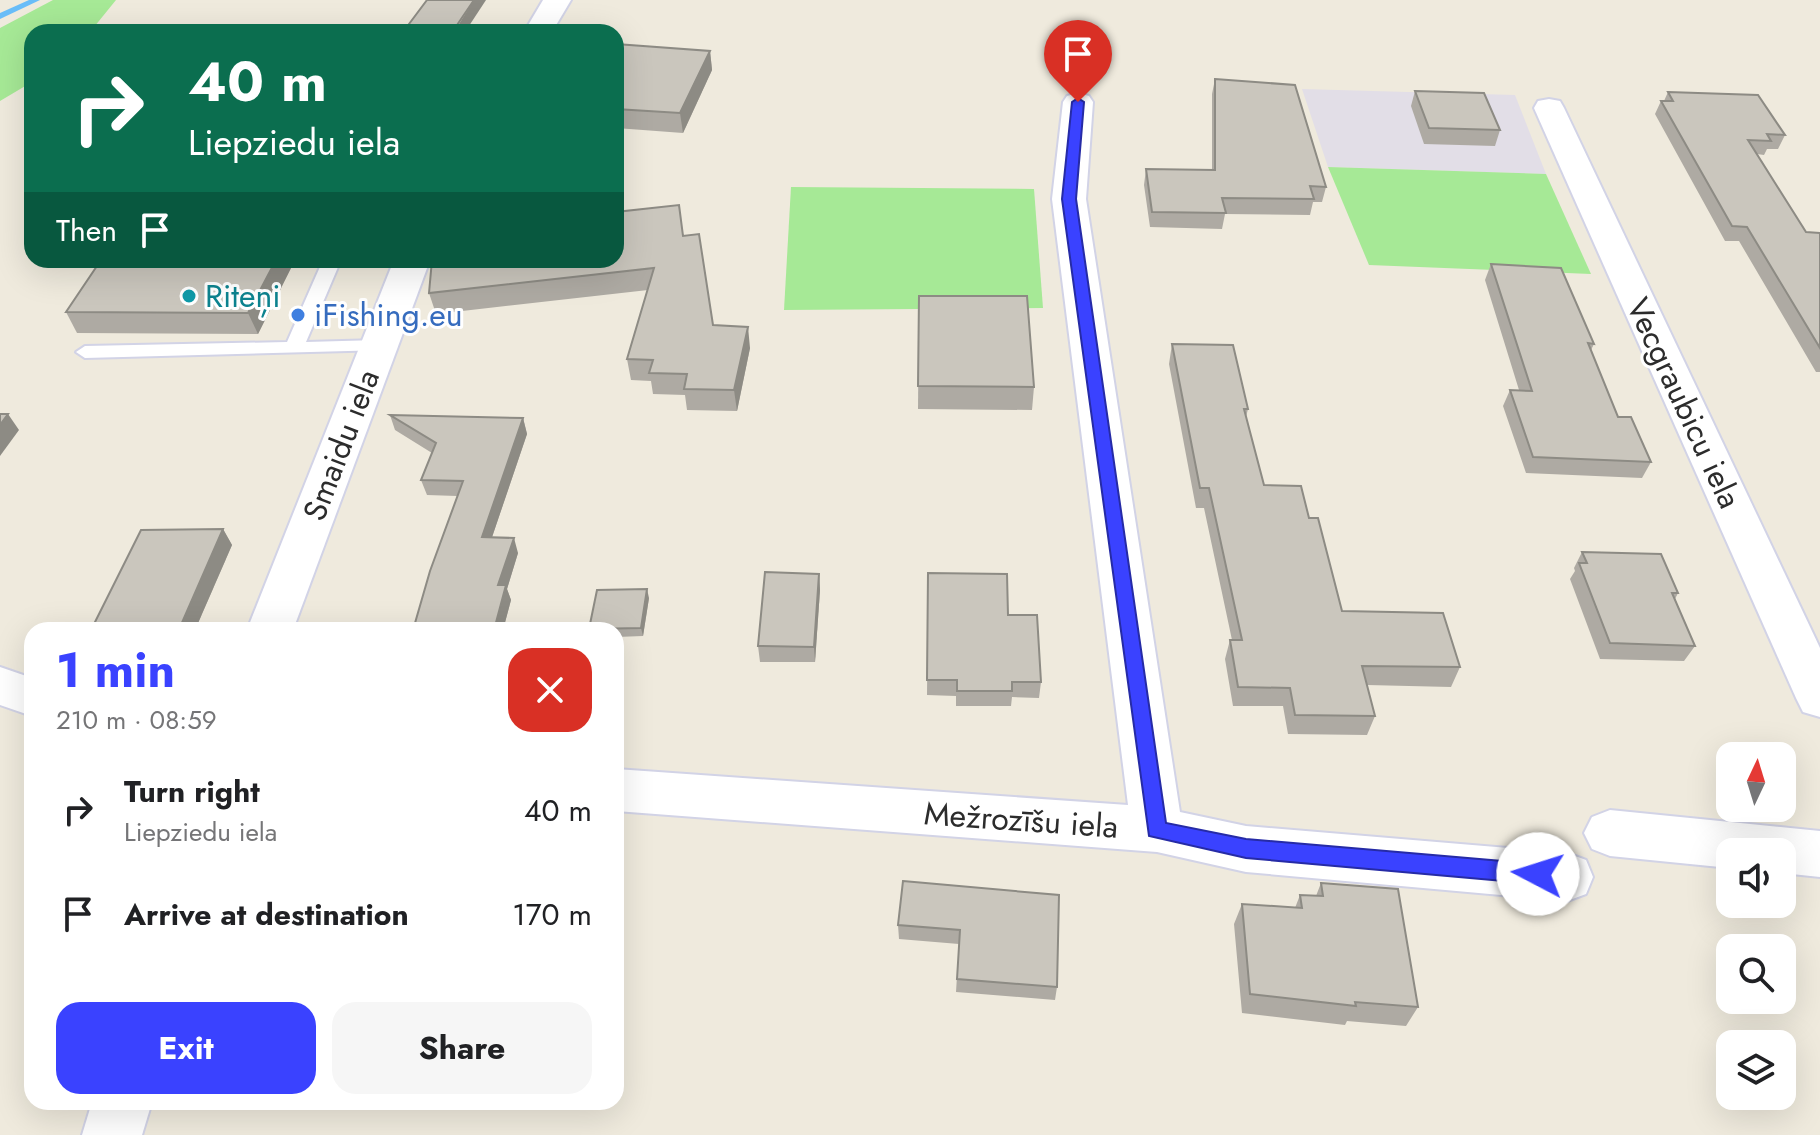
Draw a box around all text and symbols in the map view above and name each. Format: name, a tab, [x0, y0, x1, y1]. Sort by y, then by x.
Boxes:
pin	[1044, 20, 1112, 102]
icon: arrive	[1056, 32, 1100, 76]
text: 40 m	[188, 41, 327, 122]
icon: right	[56, 56, 160, 160]
text: Liepziedu iela	[188, 116, 400, 168]
icon: arrive	[133, 208, 177, 252]
text: Then	[56, 209, 117, 252]
place label: Riteņi	[205, 273, 281, 319]
marker: Riteņi	[180, 287, 198, 305]
street label: Vecgraubicu iela	[1615, 290, 1753, 516]
place label: iFishing.eu	[314, 292, 463, 338]
marker: iFishing.eu	[289, 306, 307, 324]
street label: Smaidu iela	[291, 363, 391, 527]
text: 1 min	[56, 636, 175, 705]
button: close	[508, 648, 592, 732]
text: 210 m · 08:59	[56, 701, 217, 739]
north arrow	[1716, 742, 1796, 822]
map controls	[1716, 742, 1796, 1110]
text: Turn right	[124, 770, 260, 813]
icon: right	[56, 788, 100, 832]
text: 40 m	[524, 789, 592, 832]
street label: Mežrozīšu iela	[922, 790, 1120, 850]
text: Liepziedu iela	[124, 813, 277, 851]
position arrow	[1496, 832, 1580, 916]
button: sound	[1716, 838, 1796, 918]
icon: arrive	[56, 892, 100, 936]
text: Arrive at destination	[124, 893, 409, 936]
text: 170 m	[512, 893, 592, 936]
button: search	[1716, 934, 1796, 1014]
button: Exit	[56, 1002, 316, 1094]
button: Share	[332, 1002, 592, 1094]
button: layers	[1716, 1030, 1796, 1110]

